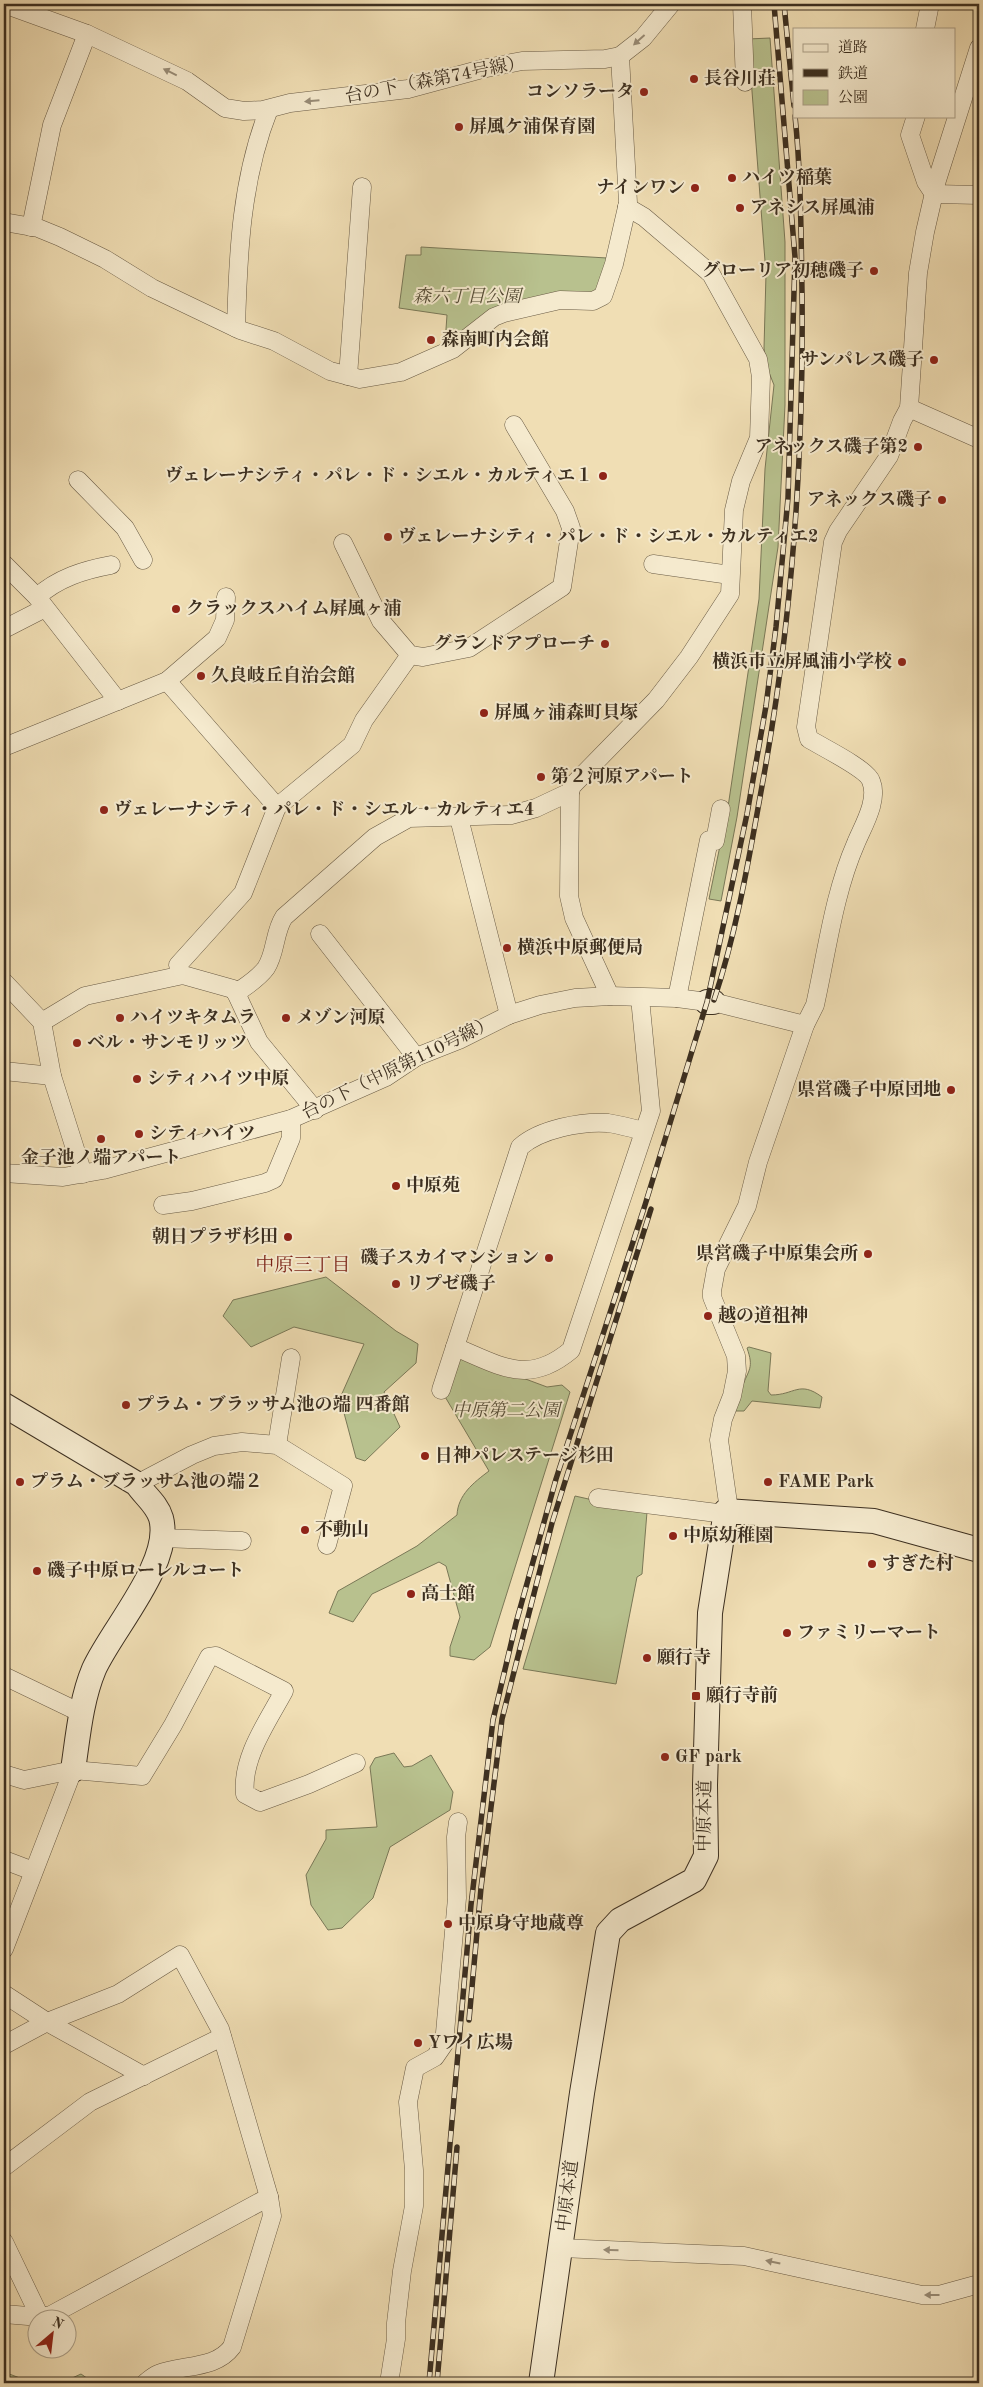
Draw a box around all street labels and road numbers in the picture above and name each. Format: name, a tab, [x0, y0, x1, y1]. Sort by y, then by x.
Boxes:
street label: 台の下（森第74号線）	[343, 52, 526, 106]
street label: 台の下（中原第110号線）	[298, 1012, 497, 1122]
street label: 中原本道	[693, 1780, 715, 1852]
street label: 中原本道	[553, 2159, 581, 2233]

